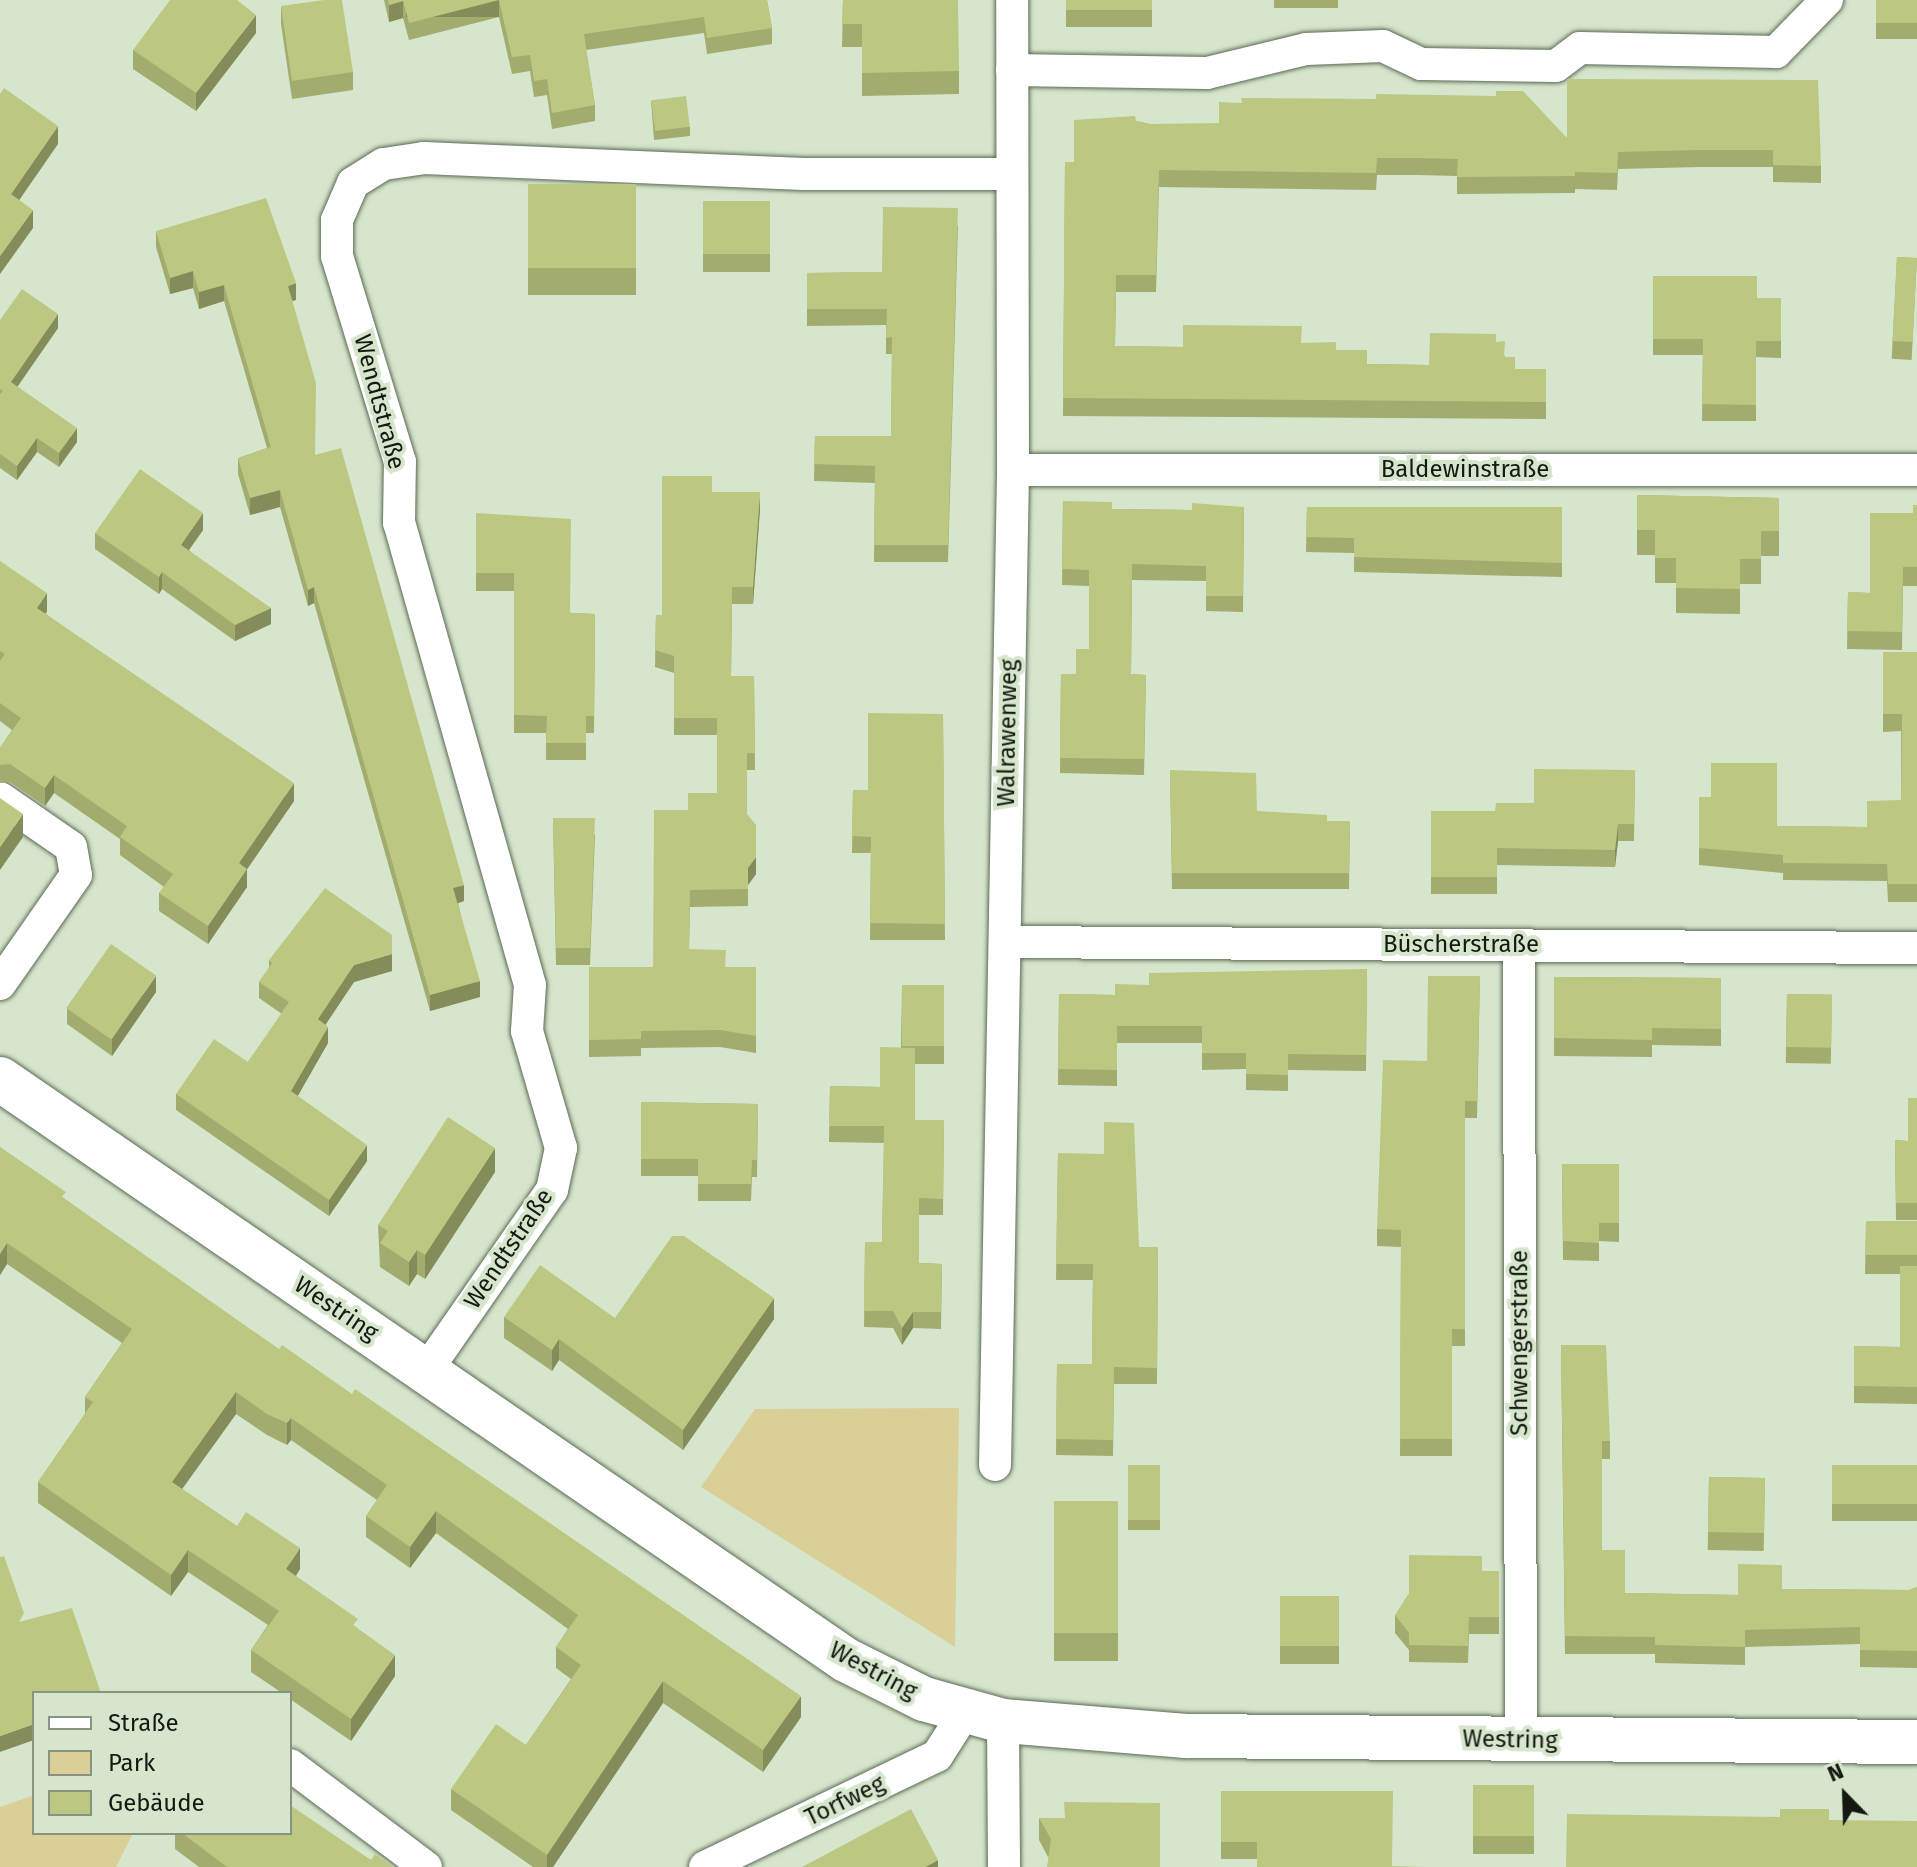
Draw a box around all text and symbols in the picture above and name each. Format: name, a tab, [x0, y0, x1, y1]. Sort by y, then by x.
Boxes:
street label: Wendtstraße	[347, 331, 411, 473]
street label: Baldewinstraße	[1381, 456, 1549, 484]
street label: Walrawenweg	[992, 659, 1024, 807]
street label: Büscherstraße	[1383, 931, 1539, 959]
street label: Wendtstraße	[458, 1184, 560, 1314]
street label: Schwengerstraße	[1506, 1250, 1534, 1436]
street label: Westring	[289, 1270, 383, 1348]
street label: Westring	[824, 1636, 922, 1706]
legend	[32, 1691, 292, 1835]
text: Straße	[108, 1709, 179, 1737]
street label: Westring	[1462, 1725, 1558, 1755]
text: Park	[108, 1749, 155, 1777]
north arrow	[1805, 1755, 1885, 1835]
text: N	[1823, 1757, 1847, 1788]
street label: Torfweg	[800, 1769, 890, 1833]
text: Gebäude	[108, 1789, 205, 1817]

